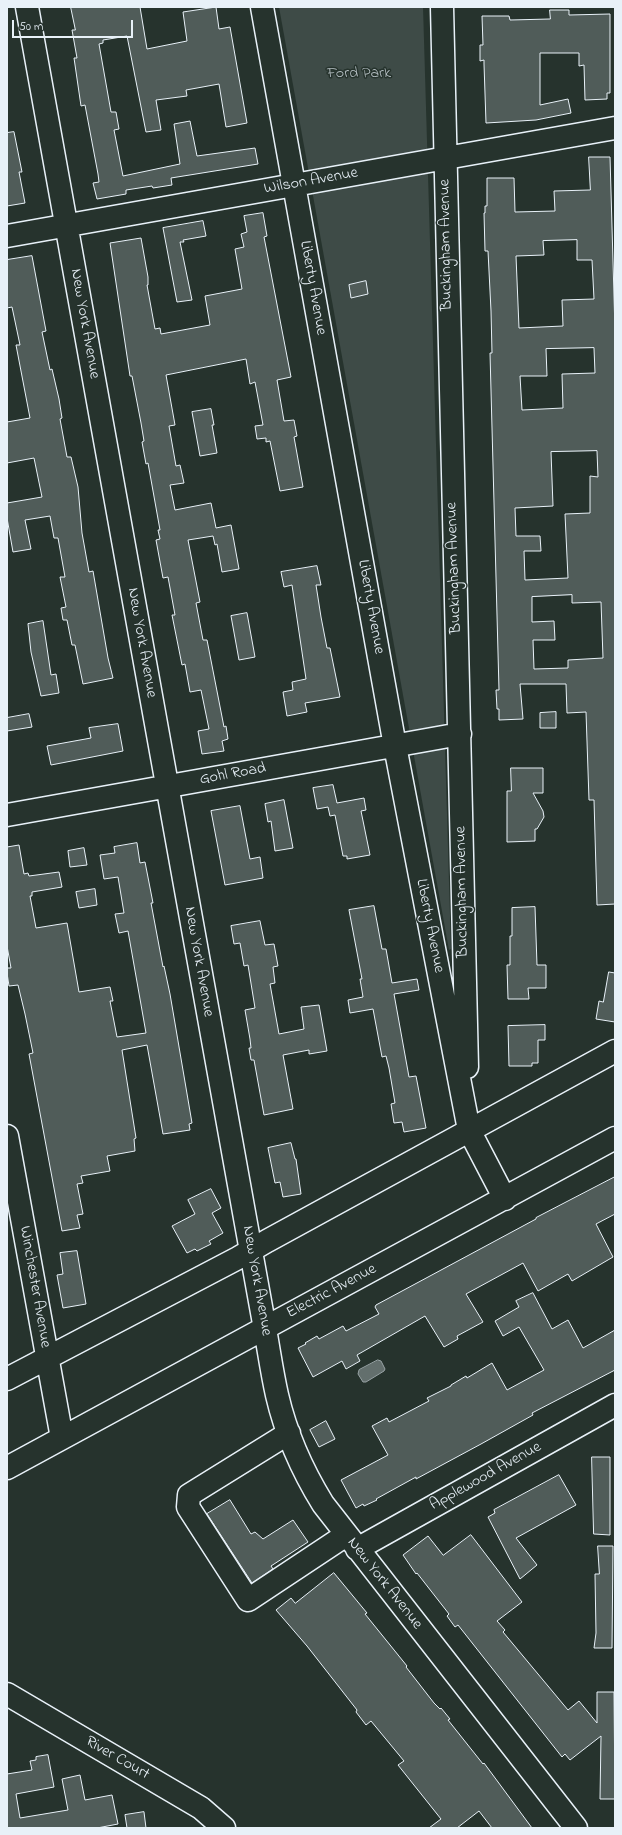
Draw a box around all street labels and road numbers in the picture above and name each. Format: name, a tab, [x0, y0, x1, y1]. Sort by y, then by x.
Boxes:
street label: Wilson Avenue	[263, 164, 359, 200]
street label: Buckingham Avenue	[436, 179, 458, 311]
street label: Liberty Avenue	[294, 239, 330, 337]
street label: New York Avenue	[65, 267, 103, 381]
street label: Buckingham Avenue	[443, 502, 467, 634]
street label: Liberty Avenue	[352, 558, 388, 656]
street label: New York Avenue	[122, 586, 160, 700]
street label: Gohl Road	[198, 760, 268, 790]
street label: Buckingham Avenue	[452, 826, 474, 958]
street label: Liberty Avenue	[410, 877, 448, 975]
street label: New York Avenue	[179, 905, 217, 1019]
street label: New York Avenue	[237, 1224, 275, 1338]
street label: Winchester Avenue	[14, 1225, 54, 1349]
street label: Electric Avenue	[284, 1260, 380, 1324]
street label: Applewood Avenue	[427, 1438, 545, 1516]
street label: New York Avenue	[342, 1534, 426, 1634]
street label: River Court	[81, 1733, 153, 1785]

